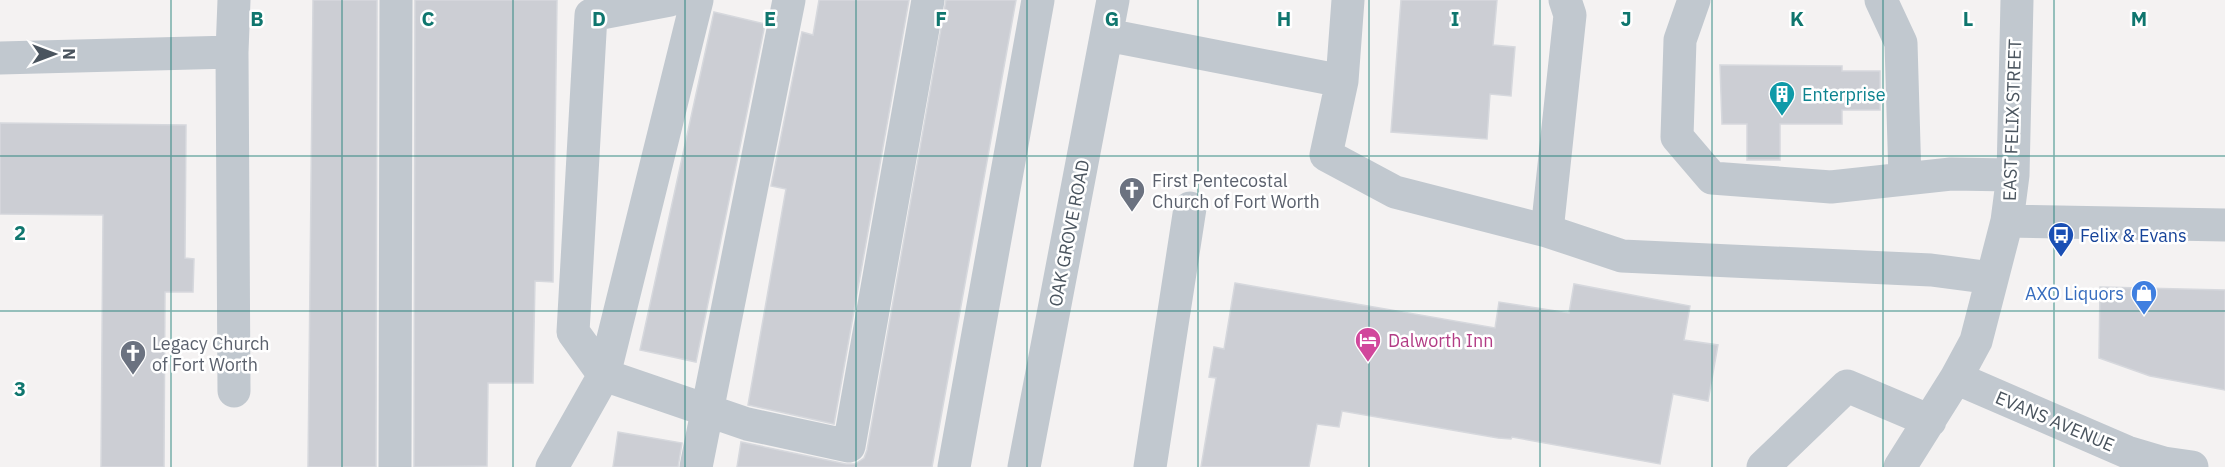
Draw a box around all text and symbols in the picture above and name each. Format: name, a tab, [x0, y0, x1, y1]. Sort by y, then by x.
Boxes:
text: B	[250, 5, 264, 32]
text: C	[421, 5, 435, 32]
text: D	[592, 5, 606, 32]
text: E	[764, 5, 776, 32]
text: F	[935, 5, 947, 32]
text: G	[1105, 5, 1119, 32]
text: H	[1277, 5, 1291, 32]
text: I	[1451, 5, 1459, 32]
text: J	[1620, 5, 1632, 32]
text: K	[1790, 5, 1804, 32]
text: L	[1963, 5, 1973, 32]
text: M	[2131, 5, 2147, 32]
north arrow	[24, 24, 84, 84]
street label: EAST FELIX STREET	[1998, 39, 2026, 201]
text: N	[59, 48, 79, 60]
building icon: Enterprise	[1767, 79, 1797, 117]
place label: Enterprise	[1802, 83, 1886, 106]
street label: OAK GROVE ROAD	[1043, 158, 1095, 308]
place label: First Pentecostal Church of Fort Worth	[1152, 169, 1320, 213]
church icon: First Pentecostal Church of Fort Worth	[1117, 175, 1147, 213]
text: 2	[14, 219, 26, 246]
bus stop icon: Felix & Evans	[2046, 220, 2076, 258]
place label: Felix & Evans	[2080, 224, 2187, 247]
shop icon: AXO Liquors	[2129, 278, 2159, 316]
place label: AXO Liquors	[2025, 282, 2124, 305]
hotel icon: Dalworth Inn	[1353, 325, 1383, 363]
place label: Dalworth Inn	[1388, 329, 1493, 352]
place label: Legacy Church of Fort Worth	[152, 332, 270, 376]
church icon: Legacy Church of Fort Worth	[118, 338, 148, 376]
text: 3	[14, 375, 26, 402]
street label: EVANS AVENUE	[1992, 386, 2118, 456]

